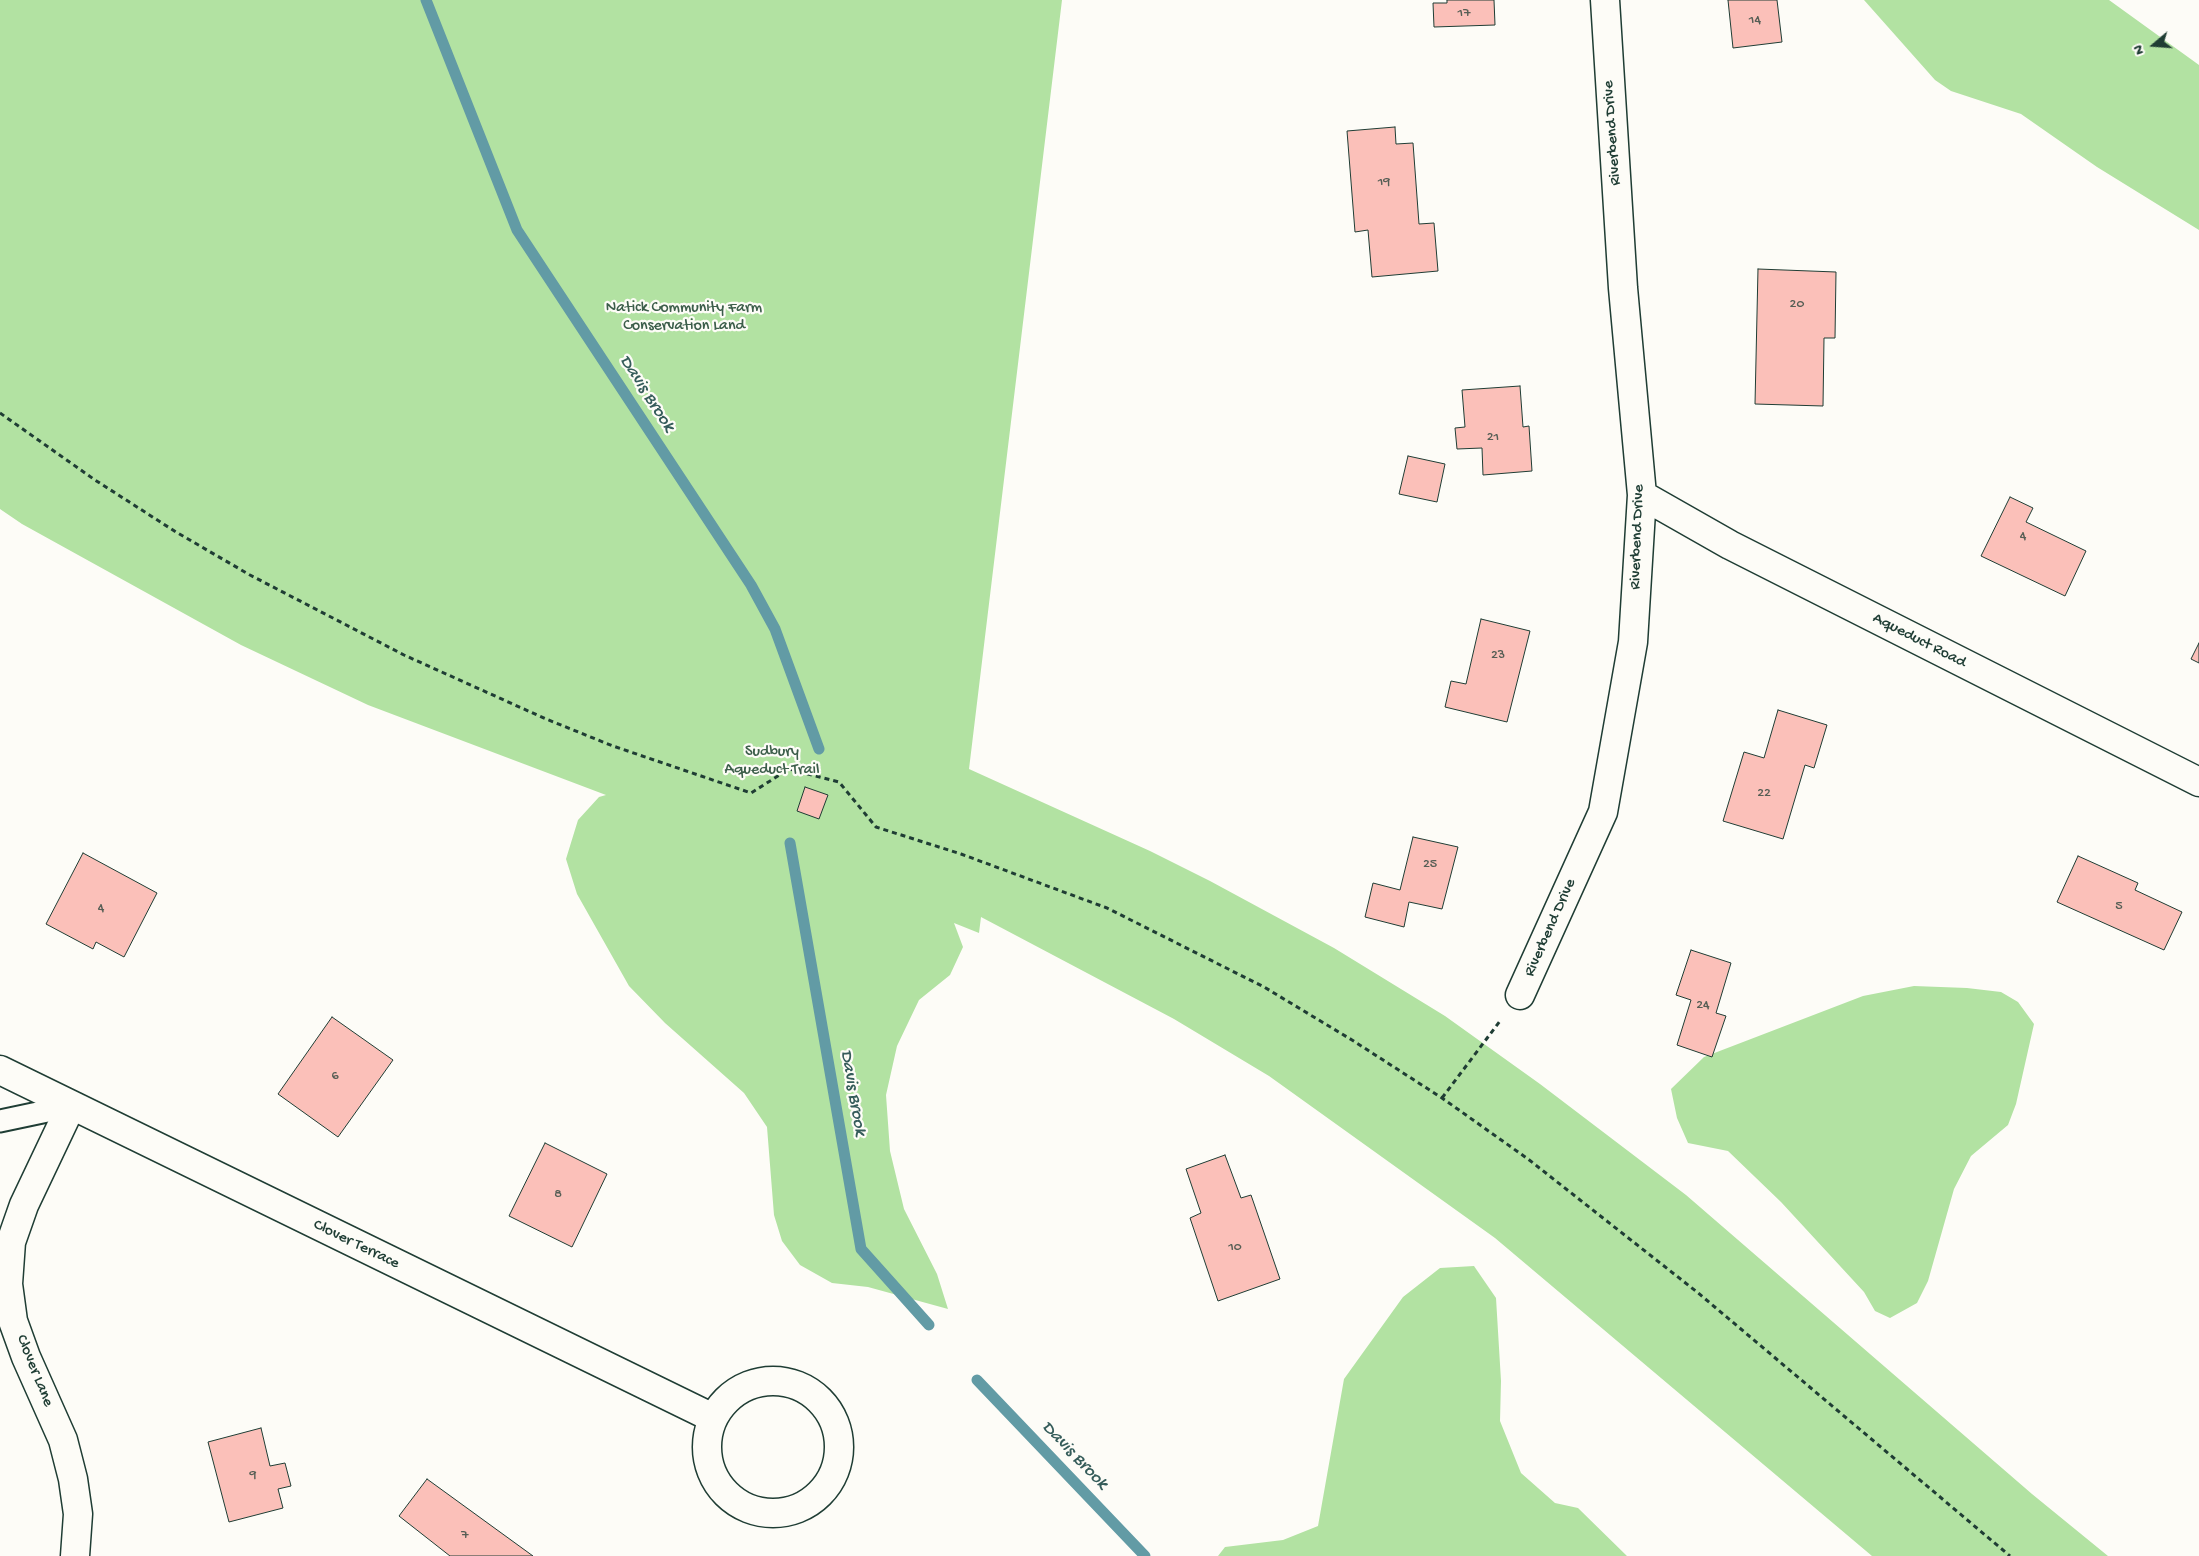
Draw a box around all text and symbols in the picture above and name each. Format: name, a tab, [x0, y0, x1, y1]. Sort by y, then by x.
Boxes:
house number: 17	[1458, 6, 1470, 22]
house number: 14	[1749, 13, 1761, 29]
north arrow	[2129, 20, 2179, 70]
text: N	[2130, 43, 2149, 57]
street label: Riverbend Drive	[1600, 80, 1626, 186]
house number: 19	[1378, 175, 1390, 191]
house number: 20	[1790, 297, 1804, 313]
park label: Natick Community Farm Conservation Land	[606, 299, 762, 337]
water label: Davis Brook	[613, 352, 679, 436]
house number: 21	[1487, 430, 1499, 446]
street label: Riverbend Drive	[1627, 484, 1649, 590]
house number: 4	[2020, 529, 2026, 545]
street label: Aqueduct Road	[1869, 609, 1969, 673]
house number: 23	[1491, 648, 1505, 664]
park label: Sudbury Aqueduct Trail	[724, 743, 820, 781]
house number: 22	[1757, 786, 1771, 802]
house number: 25	[1423, 857, 1437, 873]
street label: Riverbend Drive	[1521, 876, 1581, 980]
house number: 5	[2115, 899, 2123, 915]
house number: 4	[98, 901, 104, 917]
house number: 24	[1696, 998, 1710, 1014]
water label: Davis Brook	[834, 1048, 870, 1138]
house number: 6	[331, 1069, 339, 1085]
house number: 8	[554, 1187, 562, 1203]
street label: Clover Terrace	[310, 1216, 402, 1274]
house number: 10	[1228, 1240, 1242, 1256]
street label: Clover Lane	[11, 1332, 57, 1410]
water label: Davis Brook	[1036, 1417, 1112, 1495]
house number: 9	[249, 1468, 257, 1484]
house number: 7	[461, 1528, 469, 1544]

